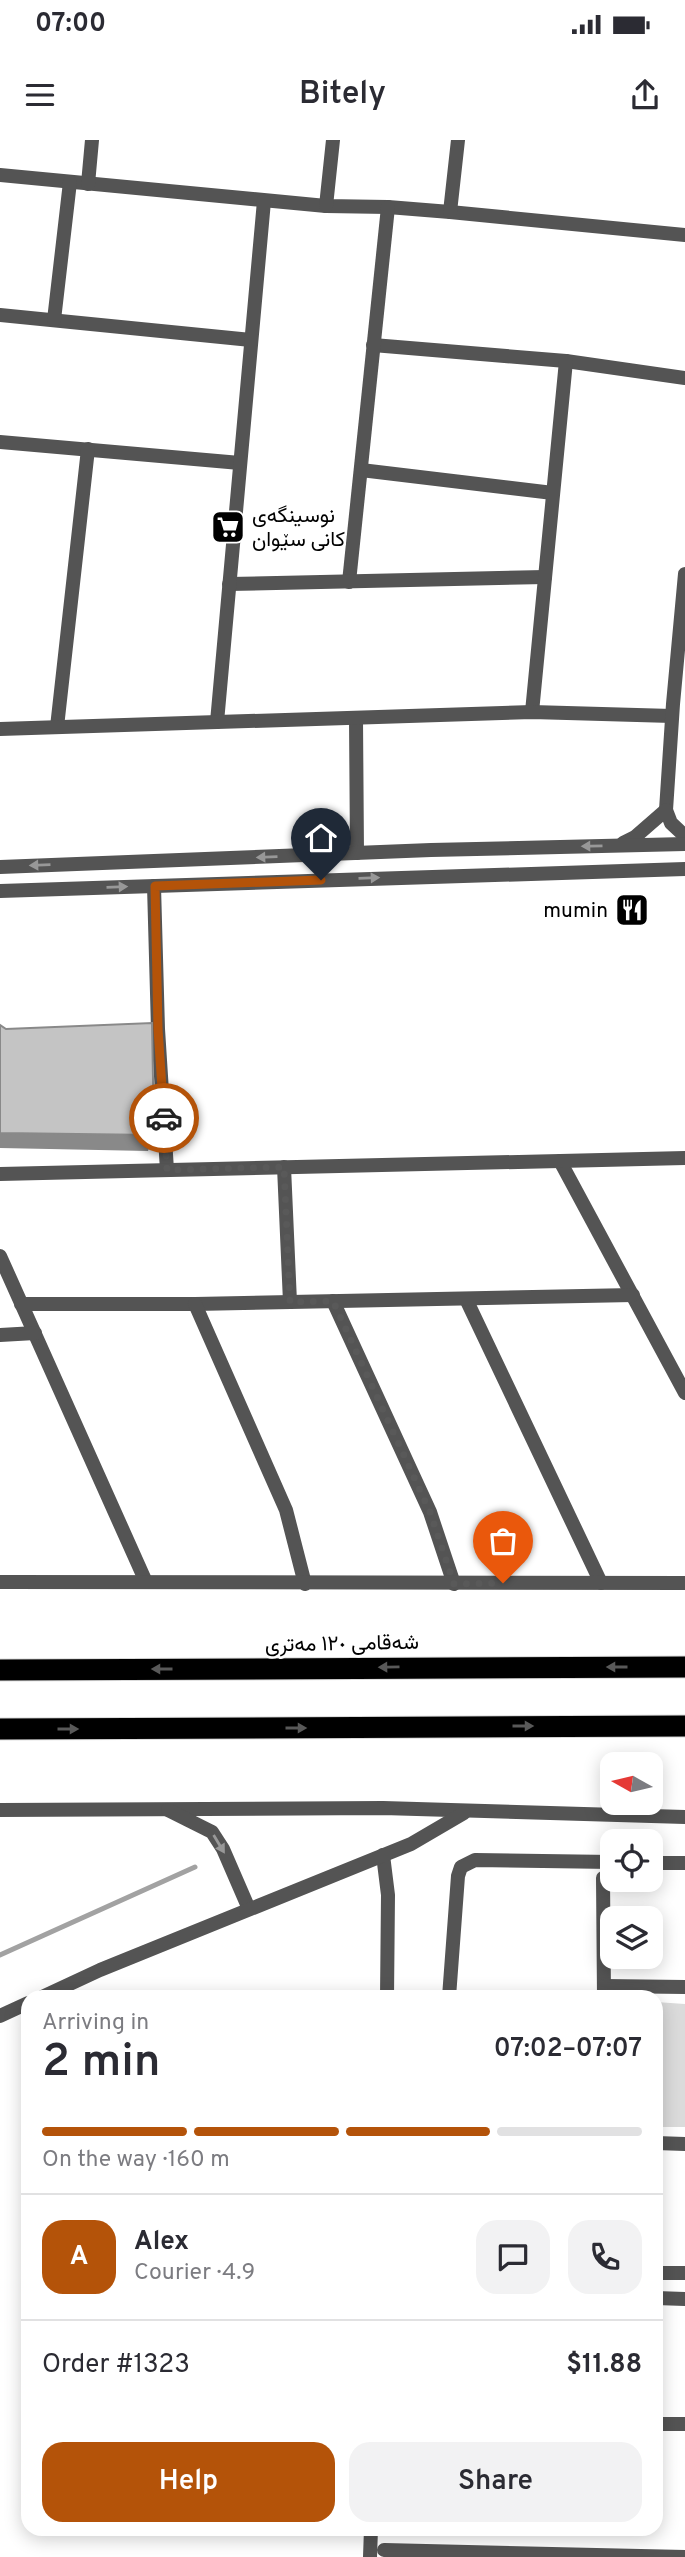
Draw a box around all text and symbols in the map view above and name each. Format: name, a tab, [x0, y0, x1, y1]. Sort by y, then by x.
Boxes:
text: 07:00	[35, 8, 106, 41]
text: Bitely	[299, 75, 386, 115]
icon: menu	[21, 76, 59, 114]
icon: share	[626, 76, 664, 114]
place label: نوسینگەی کانی سێوان	[252, 503, 345, 554]
supermarket icon: نوسینگەی کانی سێوان	[209, 508, 247, 546]
pin	[291, 808, 351, 880]
icon: home	[302, 819, 340, 857]
one-way arrow	[581, 841, 603, 852]
one-way arrow	[256, 852, 278, 863]
one-way arrow	[28, 860, 50, 871]
one-way arrow	[358, 873, 380, 884]
one-way arrow	[106, 881, 128, 893]
restaurant icon: mumin	[613, 891, 651, 929]
place label: mumin	[543, 898, 608, 925]
courier	[129, 1083, 199, 1153]
icon: car	[145, 1099, 183, 1137]
pin	[473, 1511, 533, 1583]
icon: bag	[484, 1522, 522, 1560]
street label: شەقامی ١٢٠ مەتری	[265, 1630, 419, 1659]
one-way arrow	[378, 1661, 400, 1673]
one-way arrow	[606, 1661, 628, 1673]
one-way arrow	[151, 1663, 173, 1675]
one-way arrow	[512, 1720, 534, 1732]
one-way arrow	[285, 1722, 307, 1734]
one-way arrow	[57, 1723, 79, 1735]
north arrow	[600, 1752, 663, 1815]
map controls	[600, 1752, 663, 1969]
button: locate	[600, 1829, 663, 1892]
one-way arrow	[213, 1834, 226, 1853]
button: layers	[600, 1906, 663, 1969]
text: Arriving in	[42, 2009, 149, 2038]
text: 07:02–07:07	[494, 2033, 642, 2066]
text: 2 min	[42, 2034, 161, 2093]
text: On the way · 160 m	[42, 2146, 230, 2175]
button: chat	[476, 2220, 550, 2294]
button: phone	[568, 2220, 642, 2294]
text: Alex	[134, 2226, 189, 2259]
text: A	[70, 2241, 88, 2274]
text: Courier · 4.9	[134, 2259, 255, 2288]
text: Order #1323	[42, 2349, 190, 2382]
text: $11.88	[566, 2349, 642, 2382]
button: Help	[42, 2442, 335, 2522]
button: Share	[349, 2442, 642, 2522]

